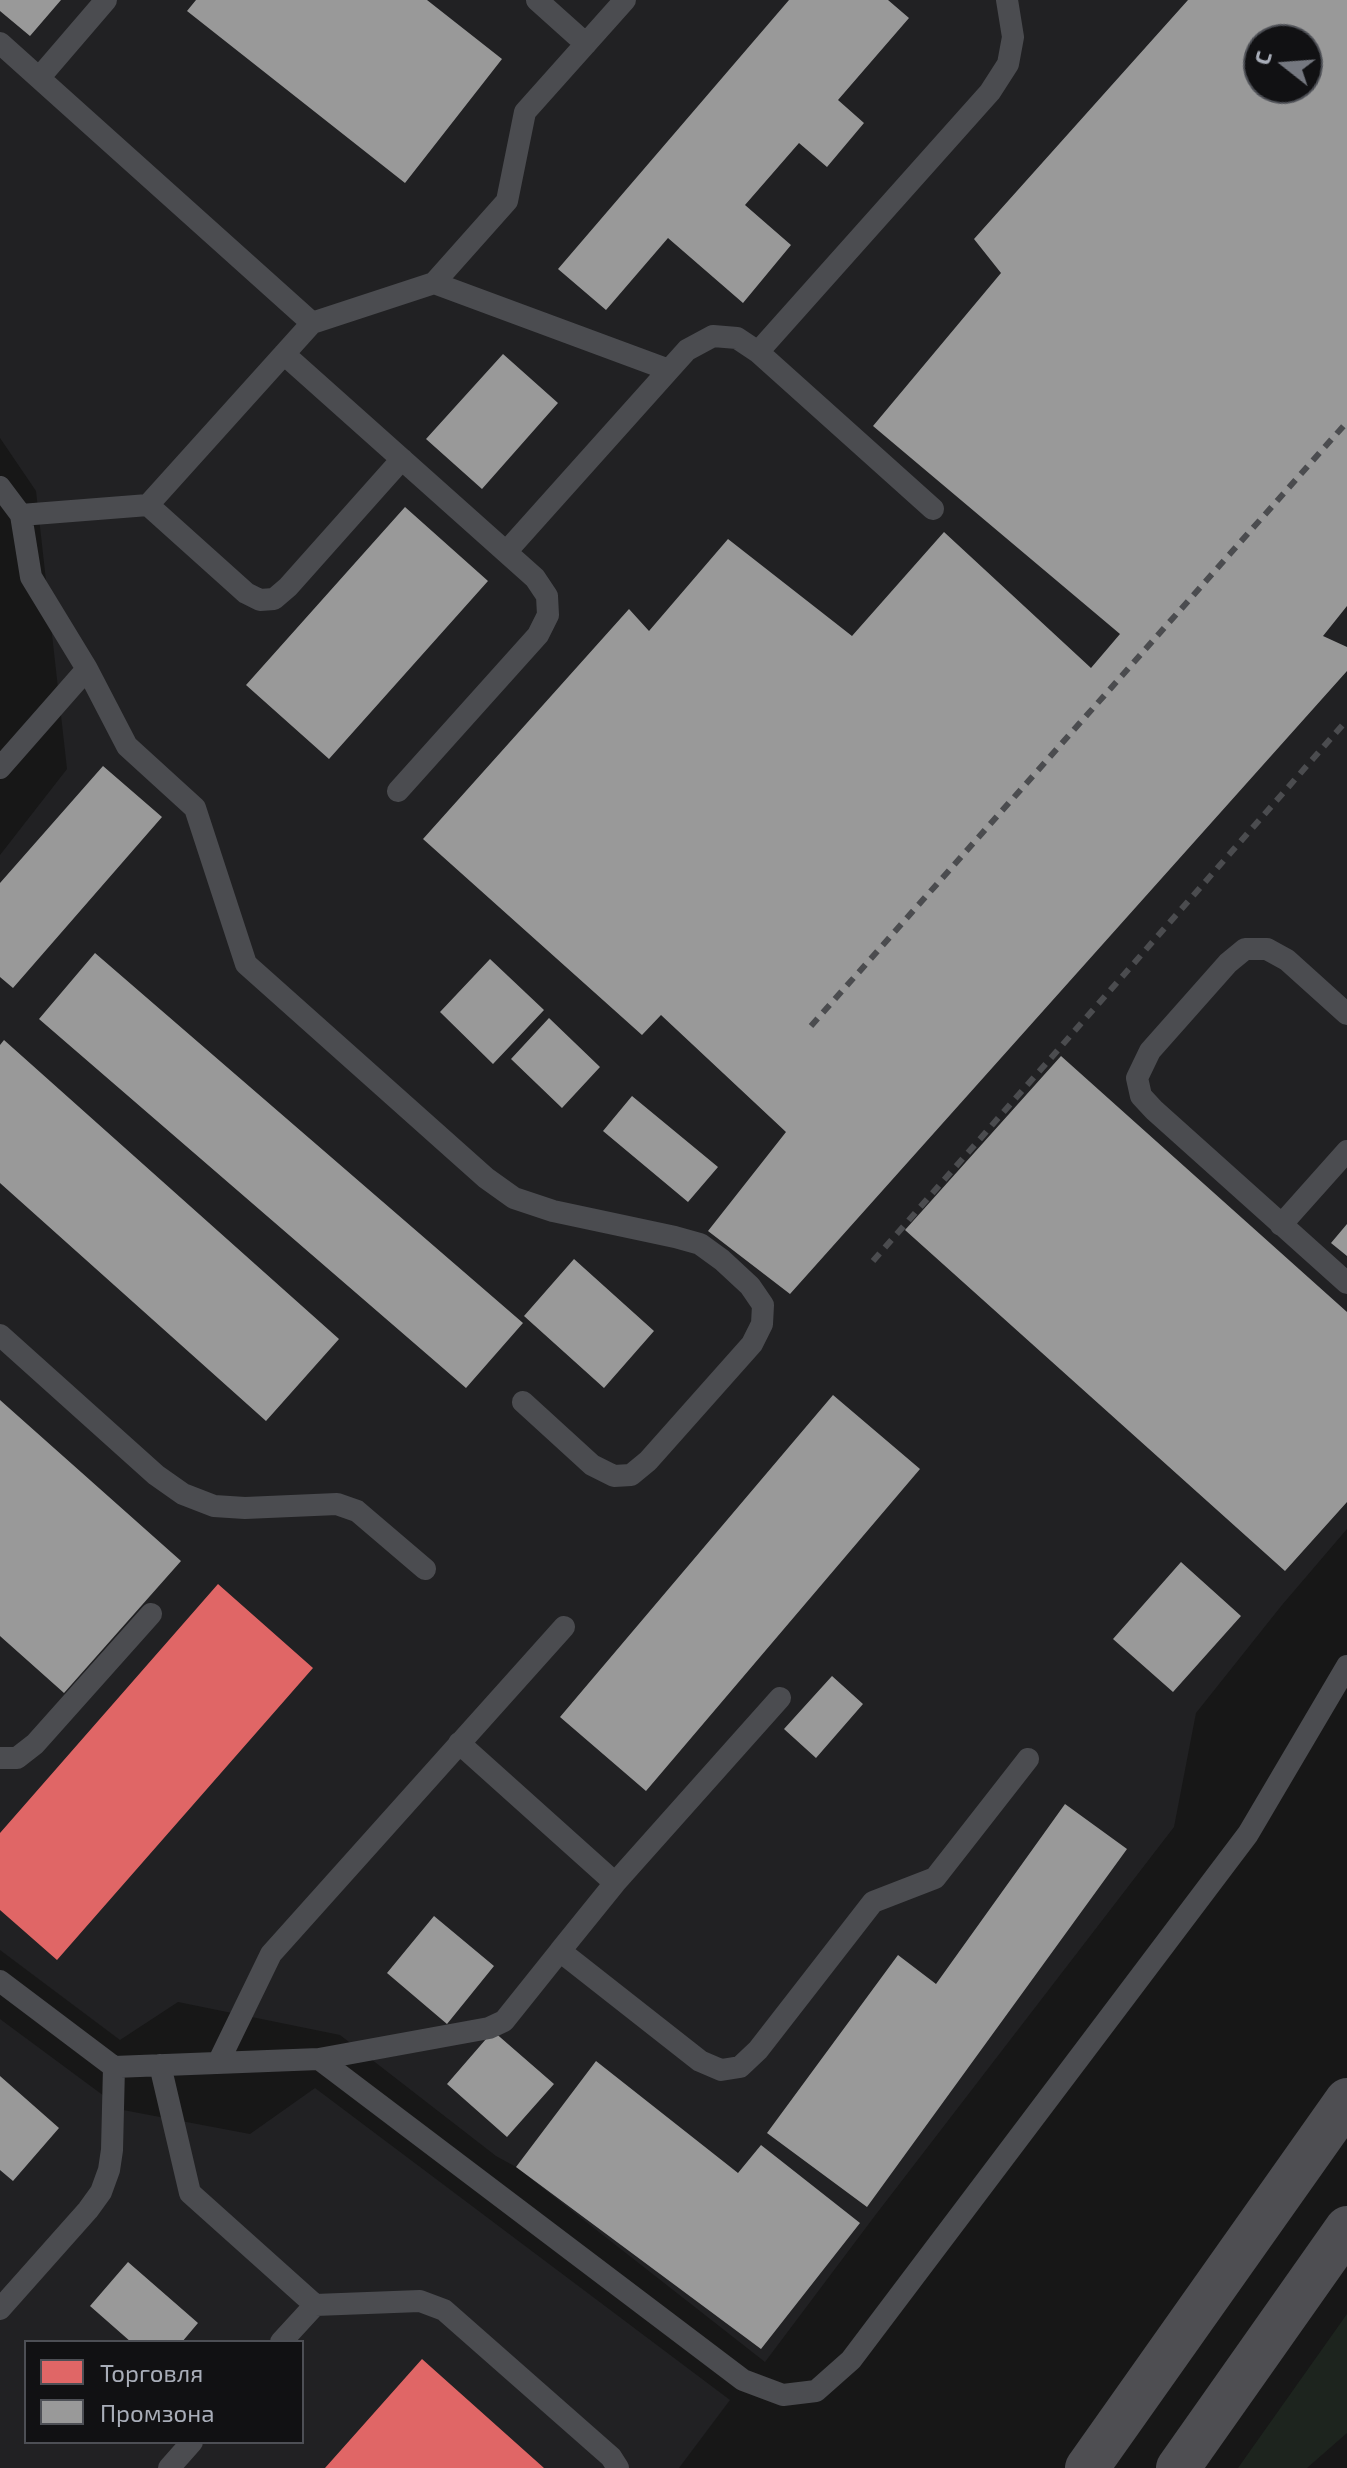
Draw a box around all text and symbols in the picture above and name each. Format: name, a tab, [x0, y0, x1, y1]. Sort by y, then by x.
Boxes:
north arrow	[1243, 24, 1323, 104]
text: С	[1248, 48, 1276, 68]
legend	[24, 2340, 304, 2444]
text: Торговля	[100, 2358, 203, 2387]
text: Промзона	[100, 2398, 215, 2427]

